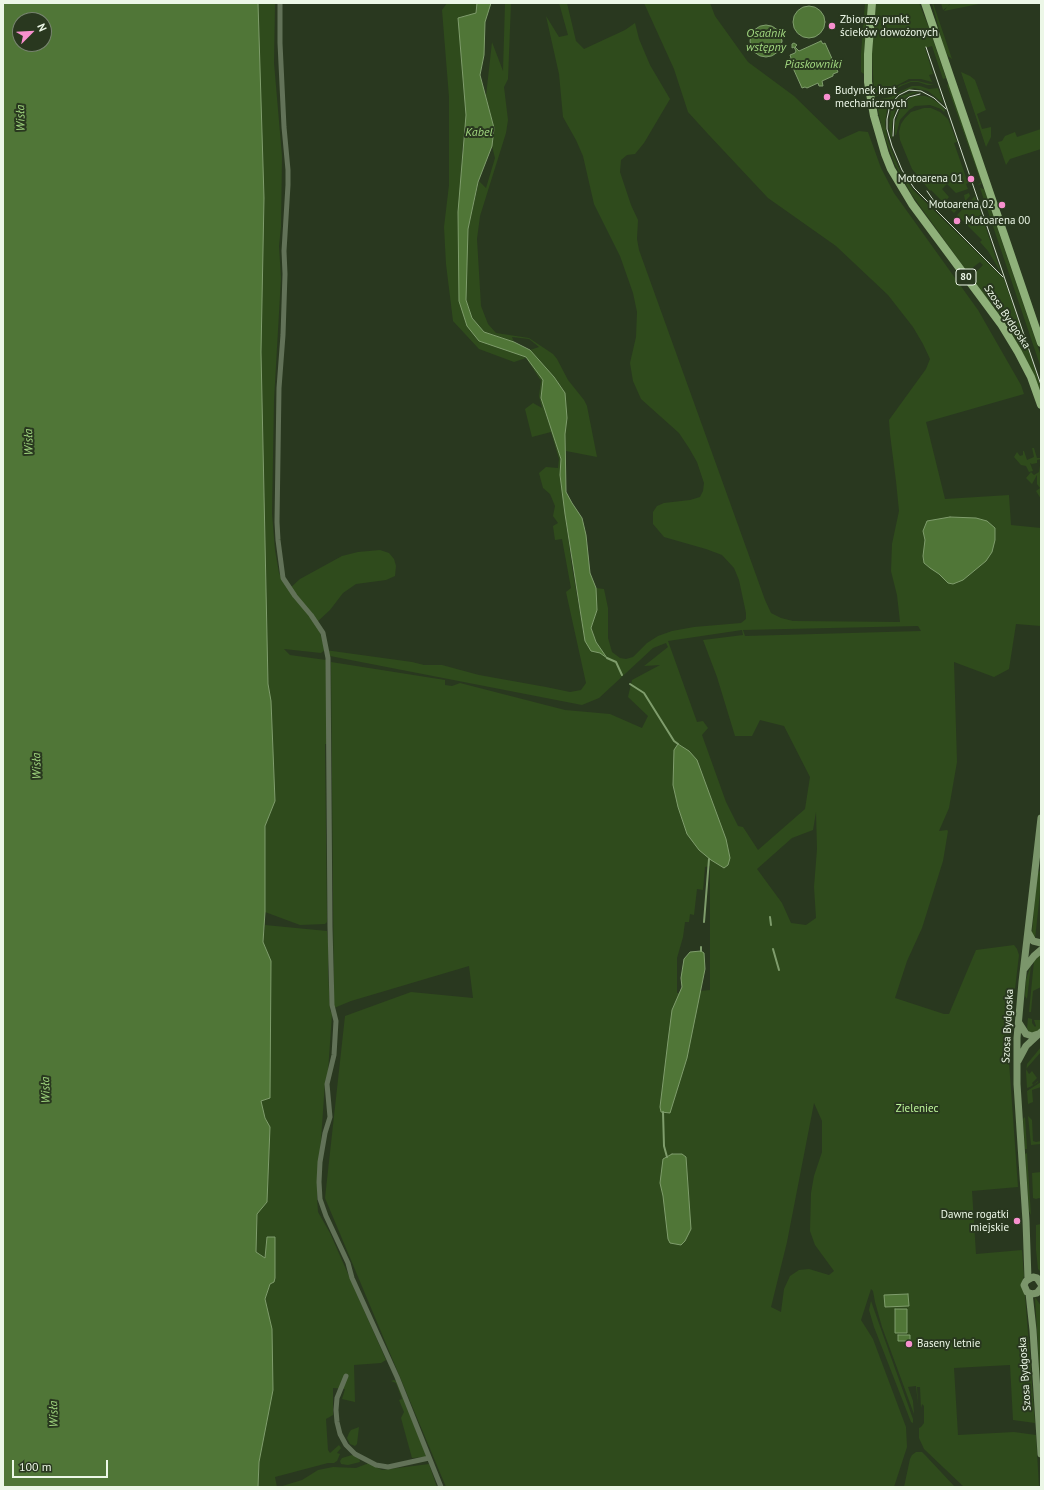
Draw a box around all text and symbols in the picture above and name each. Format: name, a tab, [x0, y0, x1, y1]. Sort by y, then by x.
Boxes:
north arrow	[12, 12, 52, 52]
place label: Zbiorczy punkt ścieków dowożonych	[840, 13, 938, 39]
text: N	[34, 21, 50, 34]
marker: Zbiorczy punkt ścieków dowożonych	[827, 21, 837, 31]
water label: Osadnik wstępny	[746, 27, 786, 55]
water label: Piaskowniki	[784, 58, 842, 72]
place label: Budynek krat mechanicznych	[835, 84, 906, 110]
marker: Budynek krat mechanicznych	[822, 92, 832, 102]
water label: Wisła	[14, 105, 28, 131]
water label: Kabel	[465, 126, 493, 140]
place label: Motoarena 01	[898, 172, 963, 186]
marker: Motoarena 01	[966, 174, 976, 184]
place label: Motoarena 02	[929, 198, 994, 212]
marker: Motoarena 02	[997, 200, 1007, 210]
place label: Motoarena 00	[965, 214, 1030, 228]
marker: Motoarena 00	[952, 216, 962, 226]
road number: 80	[956, 269, 976, 285]
street label: Szosa Bydgoska	[981, 283, 1033, 351]
water label: Wisła	[22, 429, 36, 455]
water label: Wisła	[30, 753, 44, 779]
street label: Szosa Bydgoska	[999, 989, 1017, 1063]
water label: Wisła	[39, 1077, 53, 1103]
park label: Zieleniec	[896, 1102, 938, 1116]
place label: Dawne rogatki miejskie	[941, 1208, 1009, 1234]
marker: Dawne rogatki miejskie	[1012, 1216, 1022, 1226]
place label: Baseny letnie	[917, 1337, 980, 1351]
street label: Szosa Bydgoska	[1016, 1337, 1034, 1411]
marker: Baseny letnie	[904, 1339, 914, 1349]
water label: Wisła	[47, 1401, 61, 1427]
scale bar	[14, 1452, 110, 1478]
text: 100 m	[19, 1459, 52, 1474]

